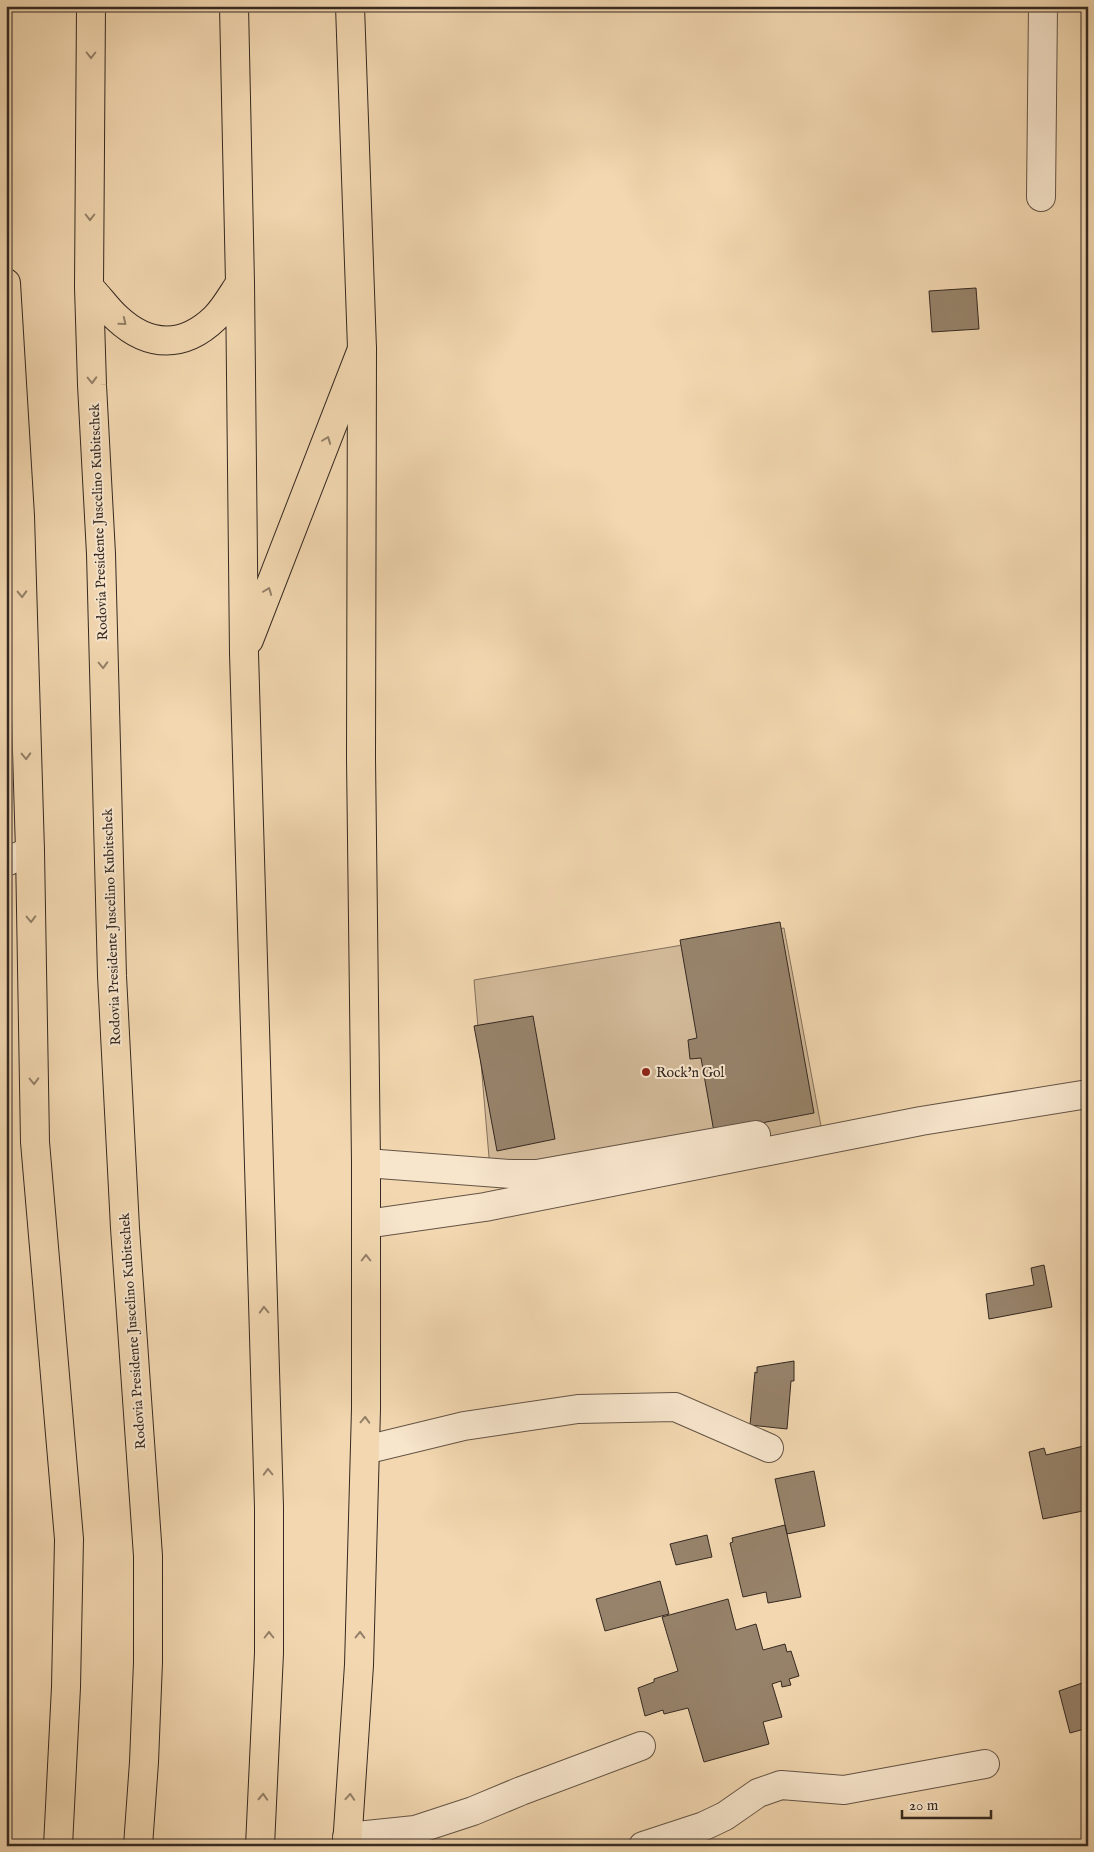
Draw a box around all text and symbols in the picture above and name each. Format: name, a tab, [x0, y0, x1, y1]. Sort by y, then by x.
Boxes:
one-way arrow	[86, 52, 96, 59]
one-way arrow	[85, 214, 95, 222]
one-way arrow	[117, 316, 126, 324]
one-way arrow	[87, 376, 97, 384]
street label: Rodovia Presidente Juscelino Kubitschek	[86, 403, 112, 641]
one-way arrow	[321, 436, 331, 444]
one-way arrow	[262, 587, 272, 596]
one-way arrow	[17, 590, 27, 598]
one-way arrow	[98, 661, 109, 669]
one-way arrow	[21, 752, 32, 760]
street label: Rodovia Presidente Juscelino Kubitschek	[99, 808, 125, 1046]
one-way arrow	[26, 915, 36, 923]
place label: Rock'n Gol	[656, 1064, 725, 1082]
marker: Rock'n Gol	[640, 1066, 652, 1078]
one-way arrow	[29, 1078, 39, 1085]
street label: Rodovia Presidente Juscelino Kubitschek	[116, 1212, 150, 1450]
one-way arrow	[361, 1253, 371, 1261]
one-way arrow	[259, 1306, 269, 1314]
one-way arrow	[360, 1416, 371, 1424]
one-way arrow	[263, 1468, 274, 1476]
one-way arrow	[264, 1630, 274, 1638]
one-way arrow	[355, 1631, 365, 1638]
scale bar	[902, 1787, 990, 1819]
one-way arrow	[257, 1793, 268, 1801]
one-way arrow	[345, 1793, 356, 1801]
text: 20 m	[909, 1796, 939, 1815]

